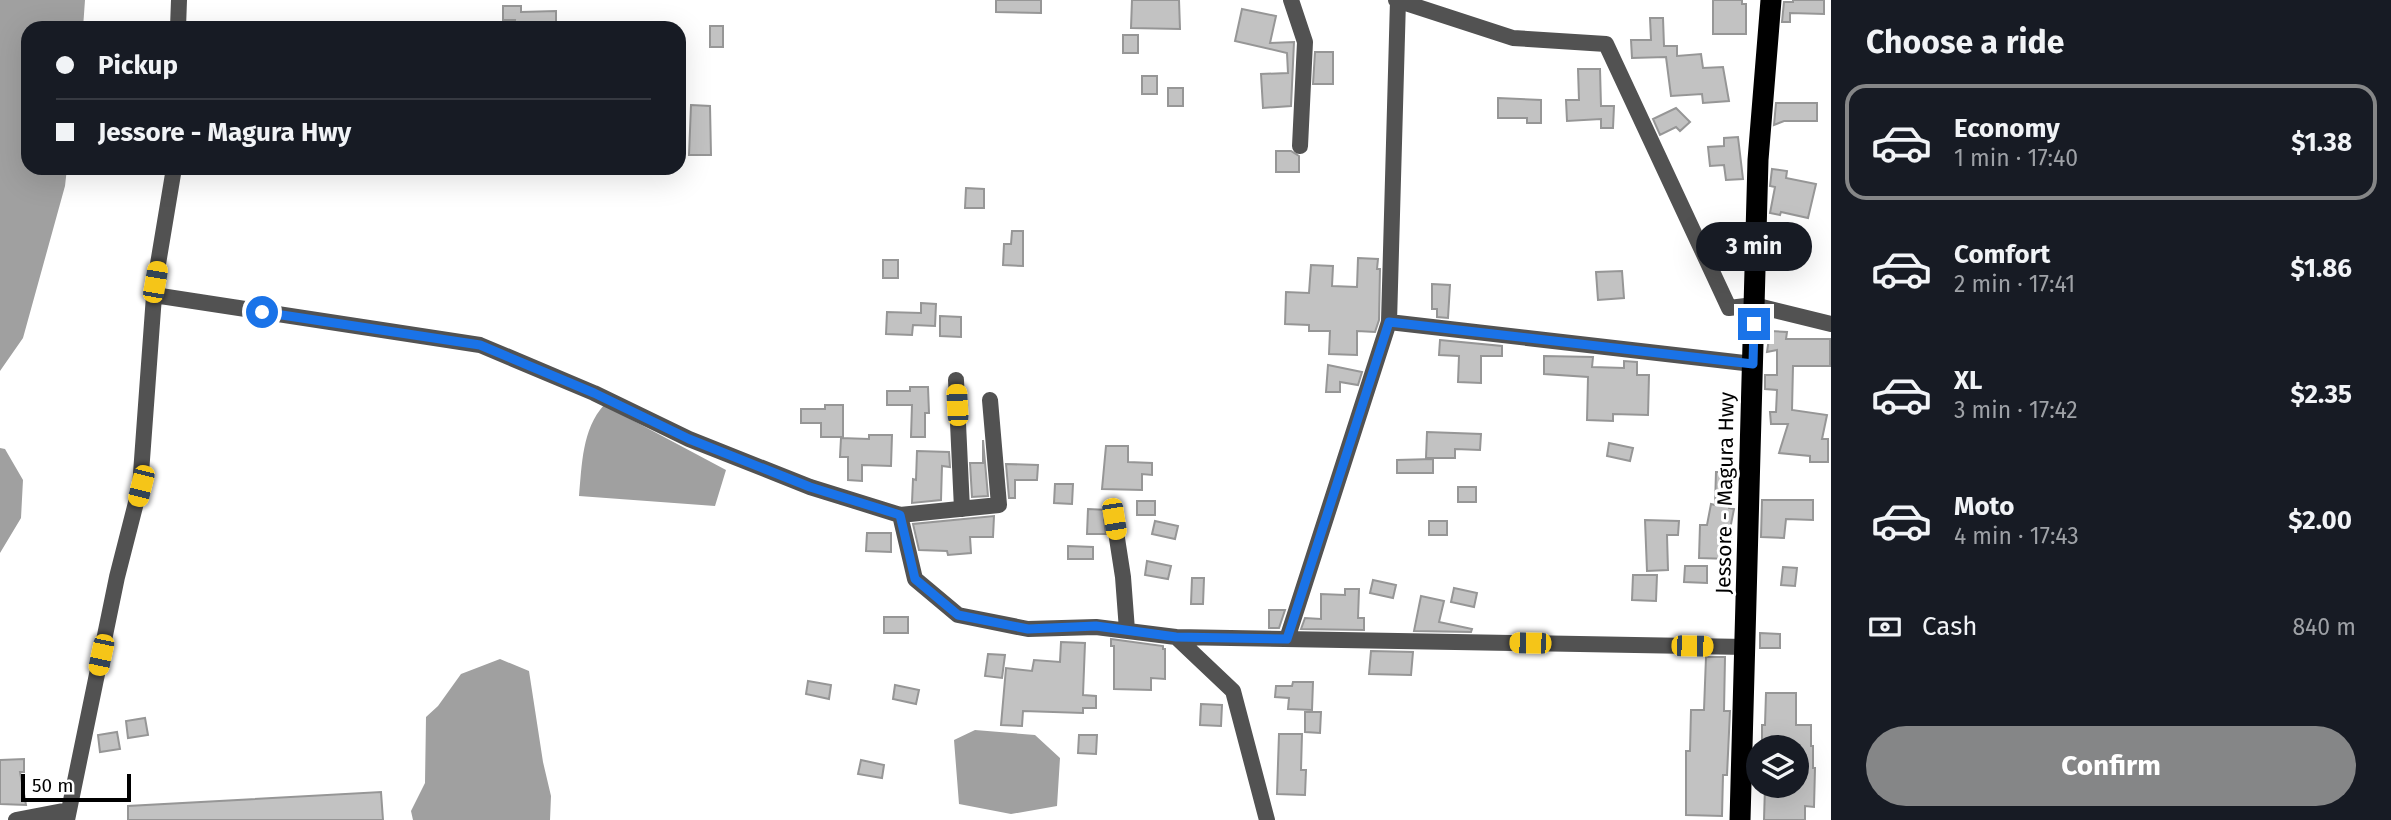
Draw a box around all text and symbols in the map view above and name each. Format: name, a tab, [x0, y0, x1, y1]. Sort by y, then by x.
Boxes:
text: Choose a ride	[1866, 23, 2064, 61]
text: Pickup	[98, 50, 178, 81]
icon: car	[1870, 111, 1933, 174]
text: Economy	[1954, 113, 2060, 144]
text: Jessore - Magura Hwy	[98, 117, 351, 148]
text: $1.38	[2291, 127, 2352, 158]
text: 1 min · 17:40	[1954, 144, 2078, 172]
callout: 3 min	[1696, 222, 1812, 272]
text: 3 min	[1726, 232, 1782, 260]
icon: car	[1870, 237, 1933, 300]
text: Comfort	[1954, 239, 2050, 270]
text: $1.86	[2291, 253, 2352, 284]
car	[142, 259, 169, 305]
text: 2 min · 17:41	[1954, 270, 2075, 298]
route start	[246, 296, 278, 328]
route end	[1738, 308, 1770, 340]
icon: car	[1870, 363, 1933, 426]
text: XL	[1954, 365, 1982, 396]
text: $2.35	[2290, 379, 2352, 410]
car	[946, 383, 969, 427]
street label: Jessore - Magura Hwy	[1710, 391, 1740, 594]
text: 3 min · 17:42	[1954, 396, 2078, 424]
car	[126, 463, 157, 509]
icon: car	[1870, 489, 1933, 552]
text: Moto	[1954, 491, 2014, 522]
car	[1101, 497, 1128, 541]
text: $2.00	[2288, 505, 2352, 536]
text: 4 min · 17:43	[1954, 522, 2079, 550]
icon: cash	[1866, 608, 1904, 646]
text: Cash	[1922, 611, 1978, 642]
text: 840 m	[2292, 613, 2356, 641]
car	[87, 632, 116, 678]
car	[1509, 632, 1552, 654]
car	[1671, 635, 1714, 657]
button: Confirm	[1866, 726, 2356, 806]
map controls	[1746, 735, 1809, 798]
button: layers	[1746, 735, 1809, 798]
scale bar	[21, 771, 131, 803]
text: 50 m	[32, 774, 73, 797]

